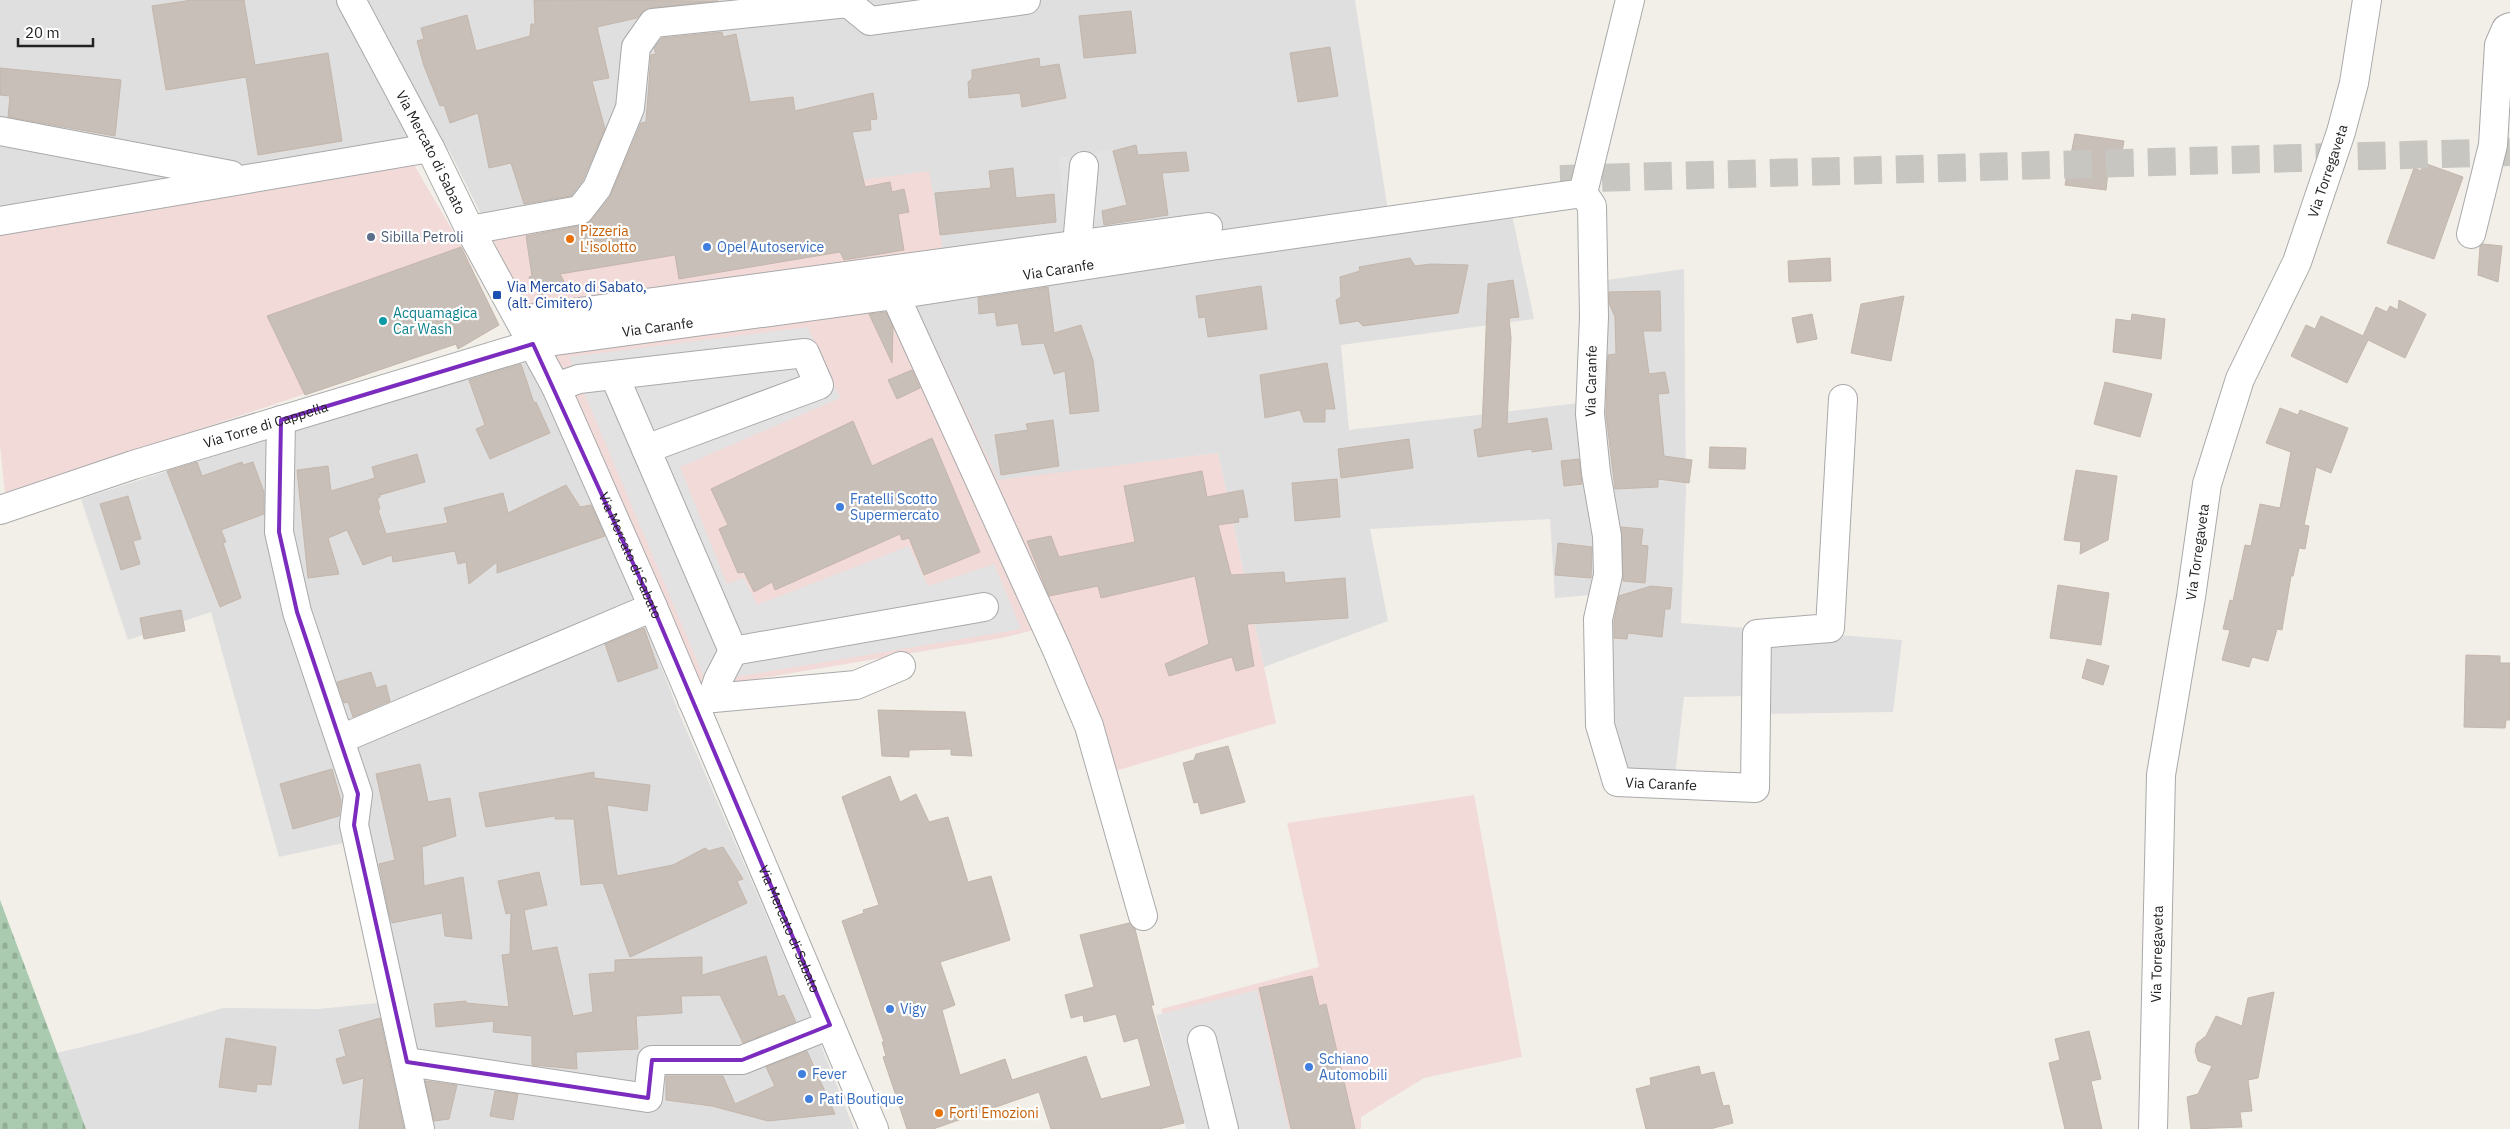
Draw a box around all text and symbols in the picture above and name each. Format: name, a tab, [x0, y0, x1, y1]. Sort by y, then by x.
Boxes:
scale bar	[18, 15, 92, 47]
text: 20 m	[25, 23, 60, 42]
street label: Via Mercato di Sabato	[392, 87, 470, 217]
street label: Via Torregaveta	[2304, 122, 2352, 220]
place label: Pizzeria L'isolotto	[580, 222, 637, 256]
place label: Sibilla Petroli	[381, 228, 464, 246]
marker: Sibilla Petroli	[365, 231, 377, 243]
marker: Pizzeria L'isolotto	[564, 233, 576, 245]
place label: Opel Autoservice	[717, 238, 825, 256]
marker: Opel Autoservice	[701, 241, 713, 253]
street label: Via Caranfe	[1022, 255, 1096, 284]
place label: Via Mercato di Sabato, (alt. Cimitero)	[507, 278, 647, 312]
marker: Via Mercato di Sabato, (alt. Cimitero)	[491, 289, 503, 301]
place label: Acquamagica Car Wash	[393, 304, 478, 338]
street label: Via Caranfe	[621, 313, 695, 341]
marker: Acquamagica Car Wash	[377, 315, 389, 327]
street label: Via Caranfe	[1581, 345, 1601, 417]
street label: Via Torre di Cappella	[201, 397, 331, 452]
street label: Via Mercato di Sabato	[594, 489, 666, 621]
place label: Fratelli Scotto Supermercato	[850, 490, 939, 524]
marker: Fratelli Scotto Supermercato	[834, 501, 846, 513]
street label: Via Torregaveta	[2182, 502, 2213, 601]
street label: Via Caranfe	[1625, 773, 1698, 794]
street label: Via Mercato di Sabato	[754, 863, 824, 995]
street label: Via Torregaveta	[2147, 905, 2167, 1003]
place label: Vigy	[900, 1000, 926, 1018]
marker: Vigy	[884, 1003, 896, 1015]
place label: Schiano Automobili	[1319, 1050, 1388, 1084]
marker: Schiano Automobili	[1303, 1061, 1315, 1073]
place label: Fever	[812, 1065, 847, 1083]
marker: Fever	[796, 1068, 808, 1080]
place label: Pati Boutique	[819, 1090, 904, 1108]
marker: Pati Boutique	[803, 1093, 815, 1105]
place label: Forti Emozioni	[949, 1104, 1039, 1122]
marker: Forti Emozioni	[933, 1107, 945, 1119]

